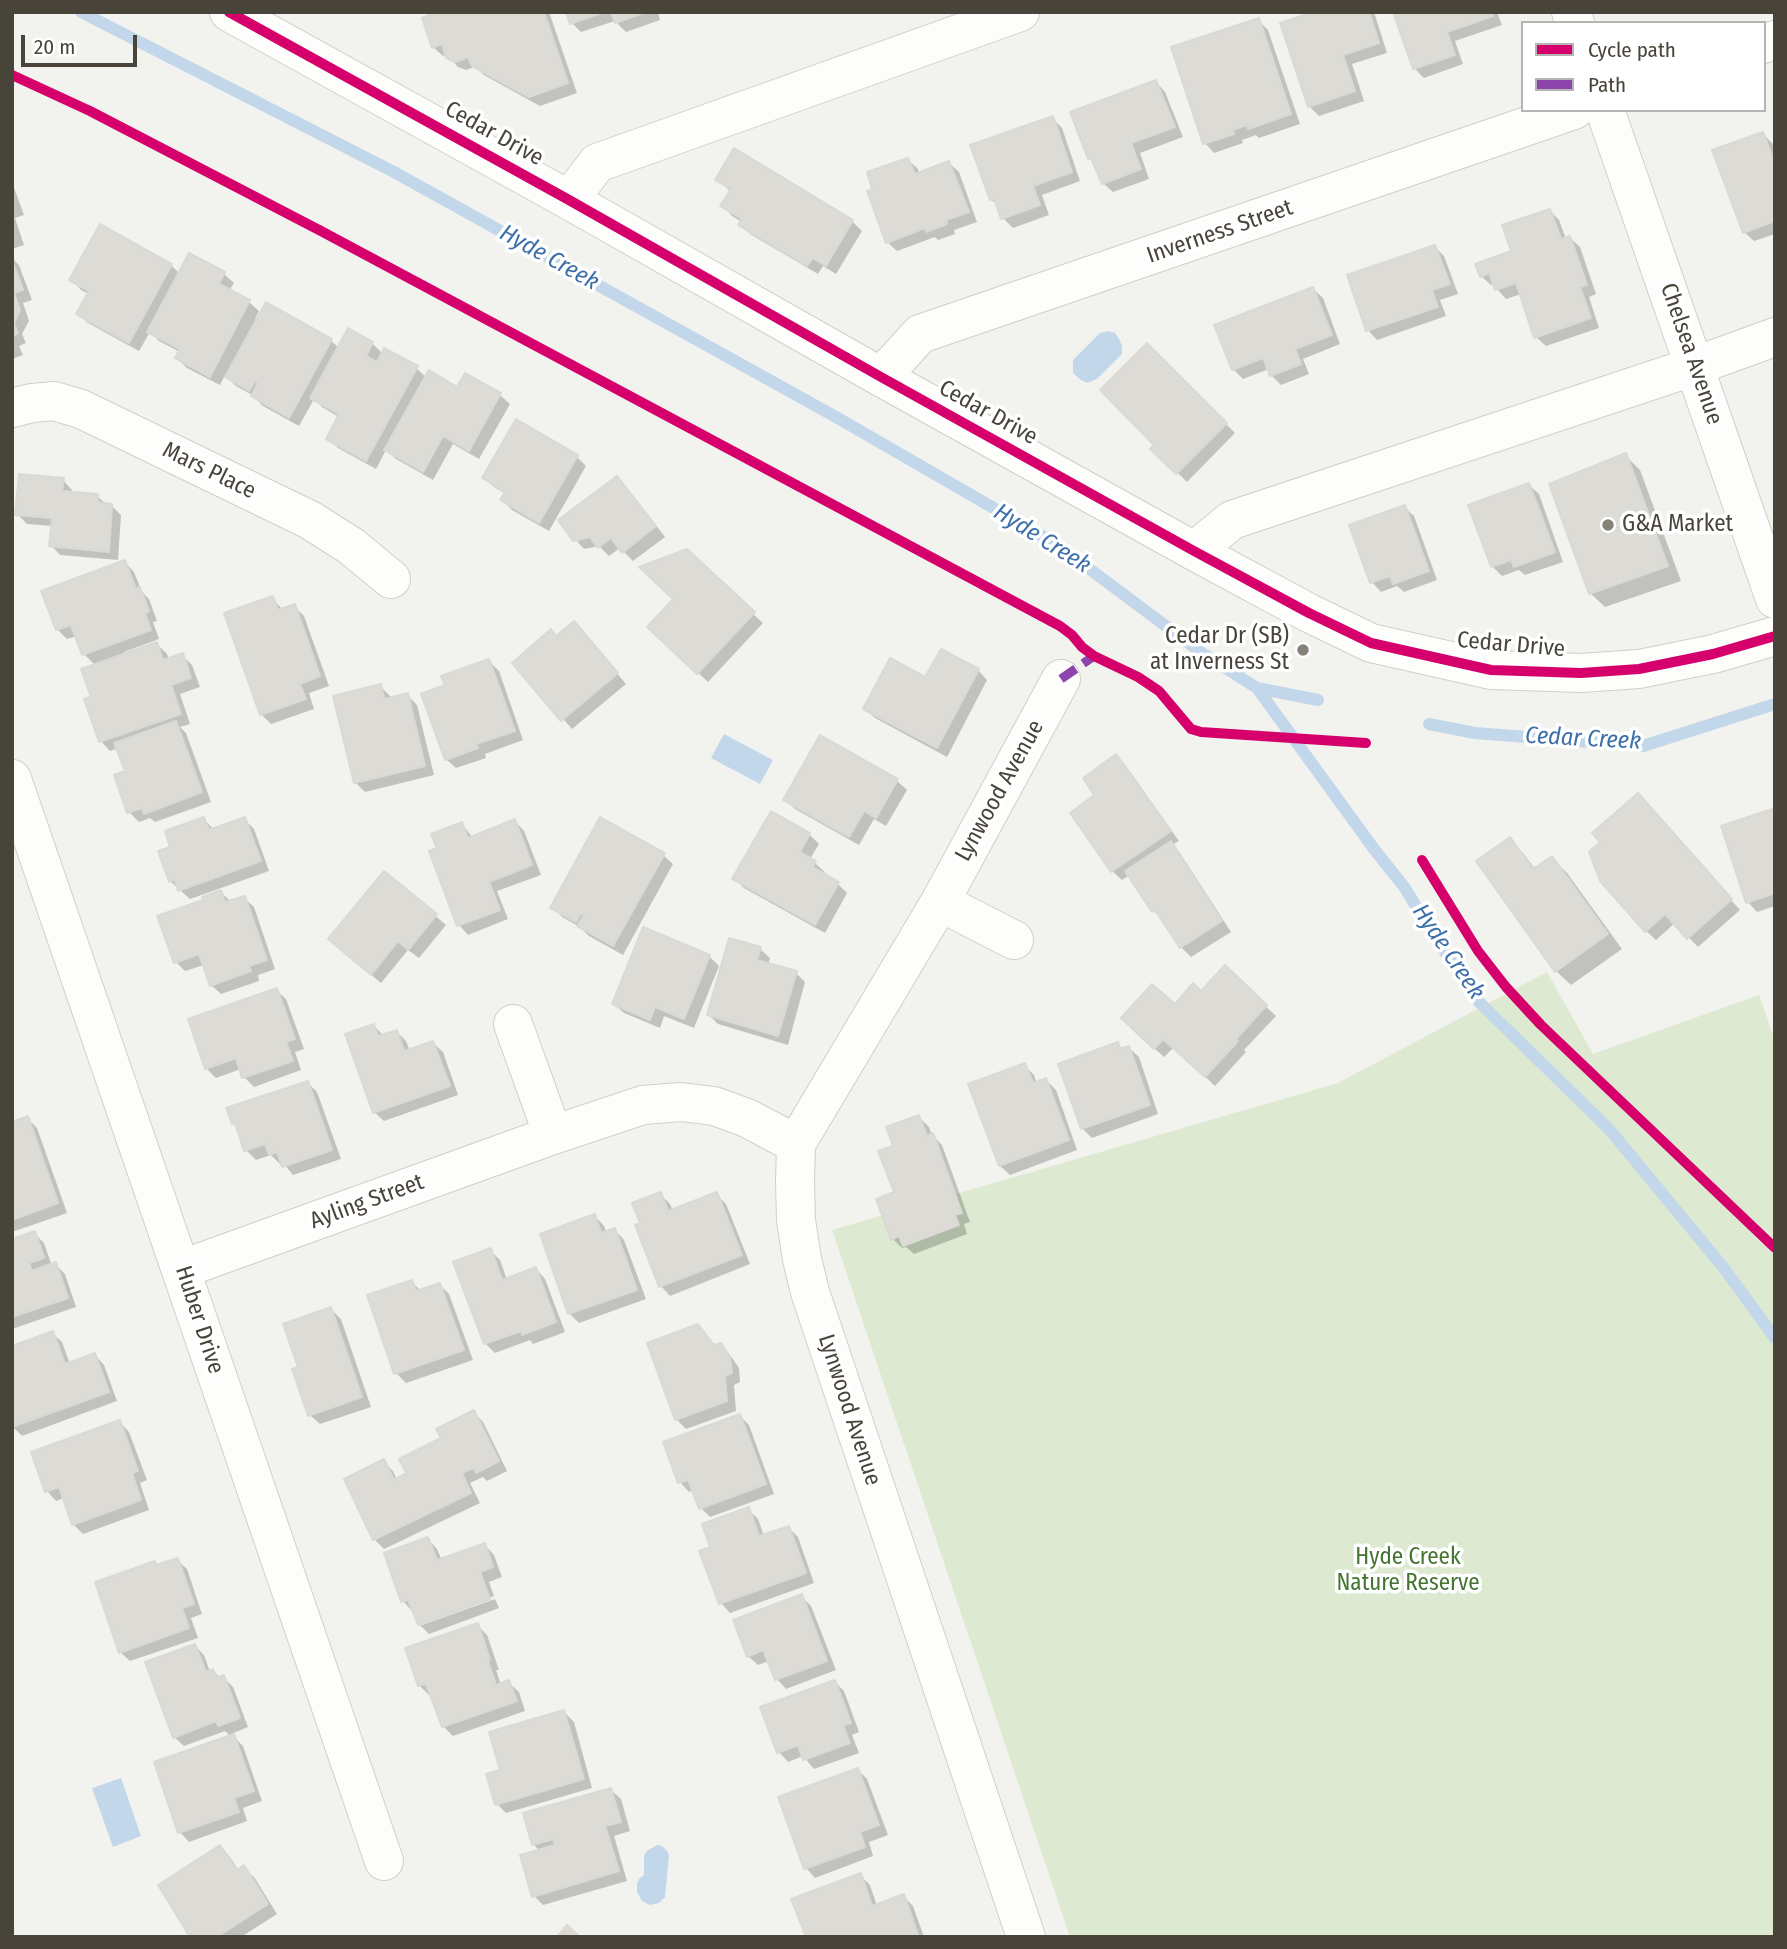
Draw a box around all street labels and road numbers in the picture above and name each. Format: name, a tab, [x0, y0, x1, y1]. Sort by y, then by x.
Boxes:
street label: Cedar Drive	[440, 96, 548, 172]
street label: Inverness Street	[1143, 194, 1297, 270]
street label: Chelsea Avenue	[1654, 280, 1728, 428]
street label: Cedar Drive	[934, 375, 1042, 451]
street label: Mars Place	[158, 437, 260, 505]
street label: Cedar Drive	[1456, 627, 1566, 663]
street label: Lynwood Avenue	[950, 716, 1050, 866]
street label: Ayling Street	[306, 1169, 428, 1235]
street label: Huber Drive	[169, 1263, 229, 1377]
street label: Lynwood Avenue	[812, 1331, 886, 1489]

